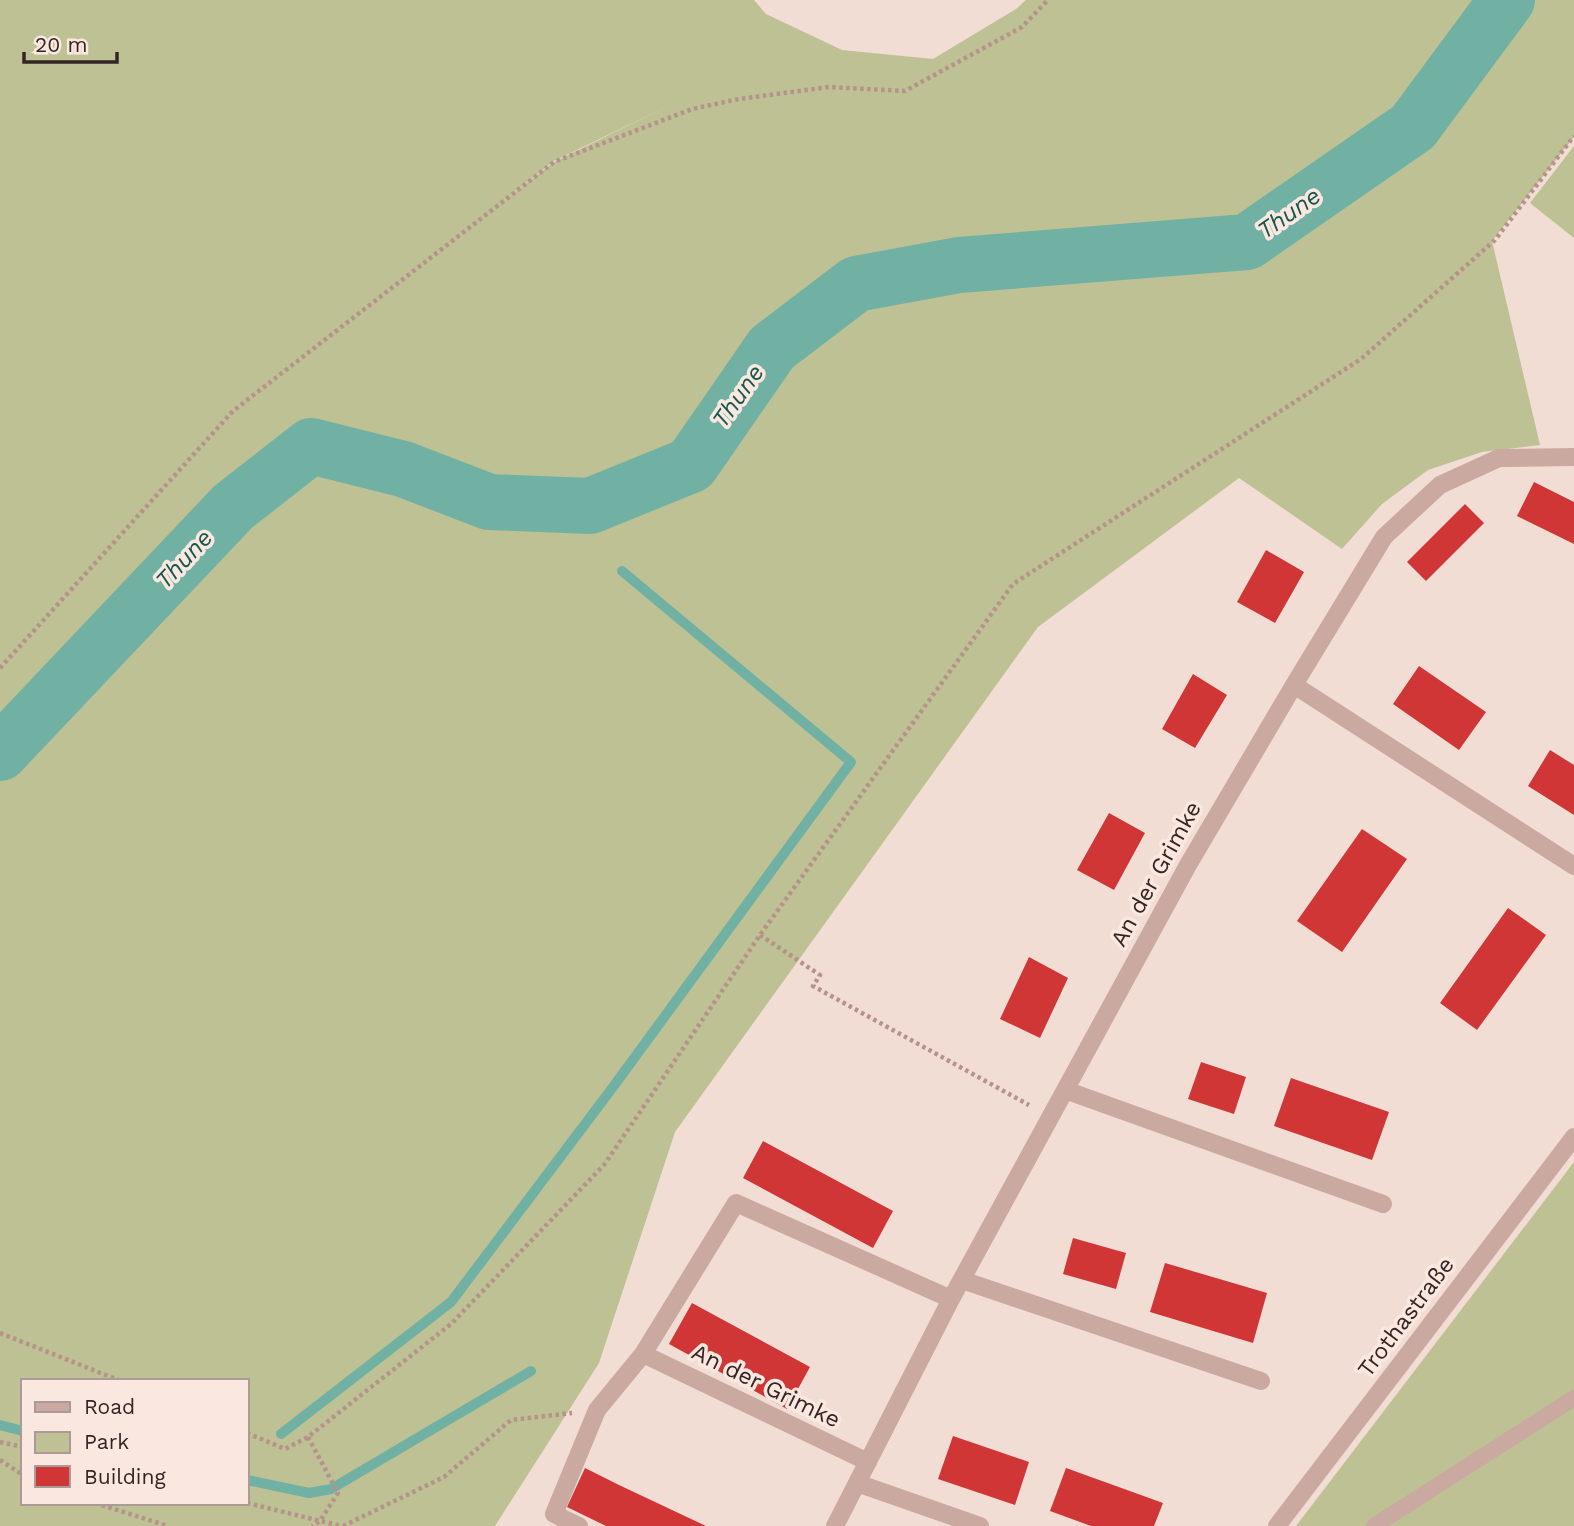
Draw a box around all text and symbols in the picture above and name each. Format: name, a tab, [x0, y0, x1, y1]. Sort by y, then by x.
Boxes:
scale bar	[24, 21, 117, 65]
text: 20 m	[35, 32, 87, 57]
water label: Thune	[1252, 181, 1326, 245]
water label: Thune	[706, 359, 770, 433]
water label: Thune	[150, 524, 218, 594]
street label: An der Grimke	[1105, 797, 1207, 951]
street label: Trothastraße	[1352, 1252, 1460, 1382]
street label: An der Grimke	[687, 1338, 845, 1434]
legend	[21, 1379, 248, 1505]
text: Road	[84, 1394, 135, 1419]
text: Park	[84, 1429, 129, 1454]
text: Building	[84, 1464, 166, 1489]

